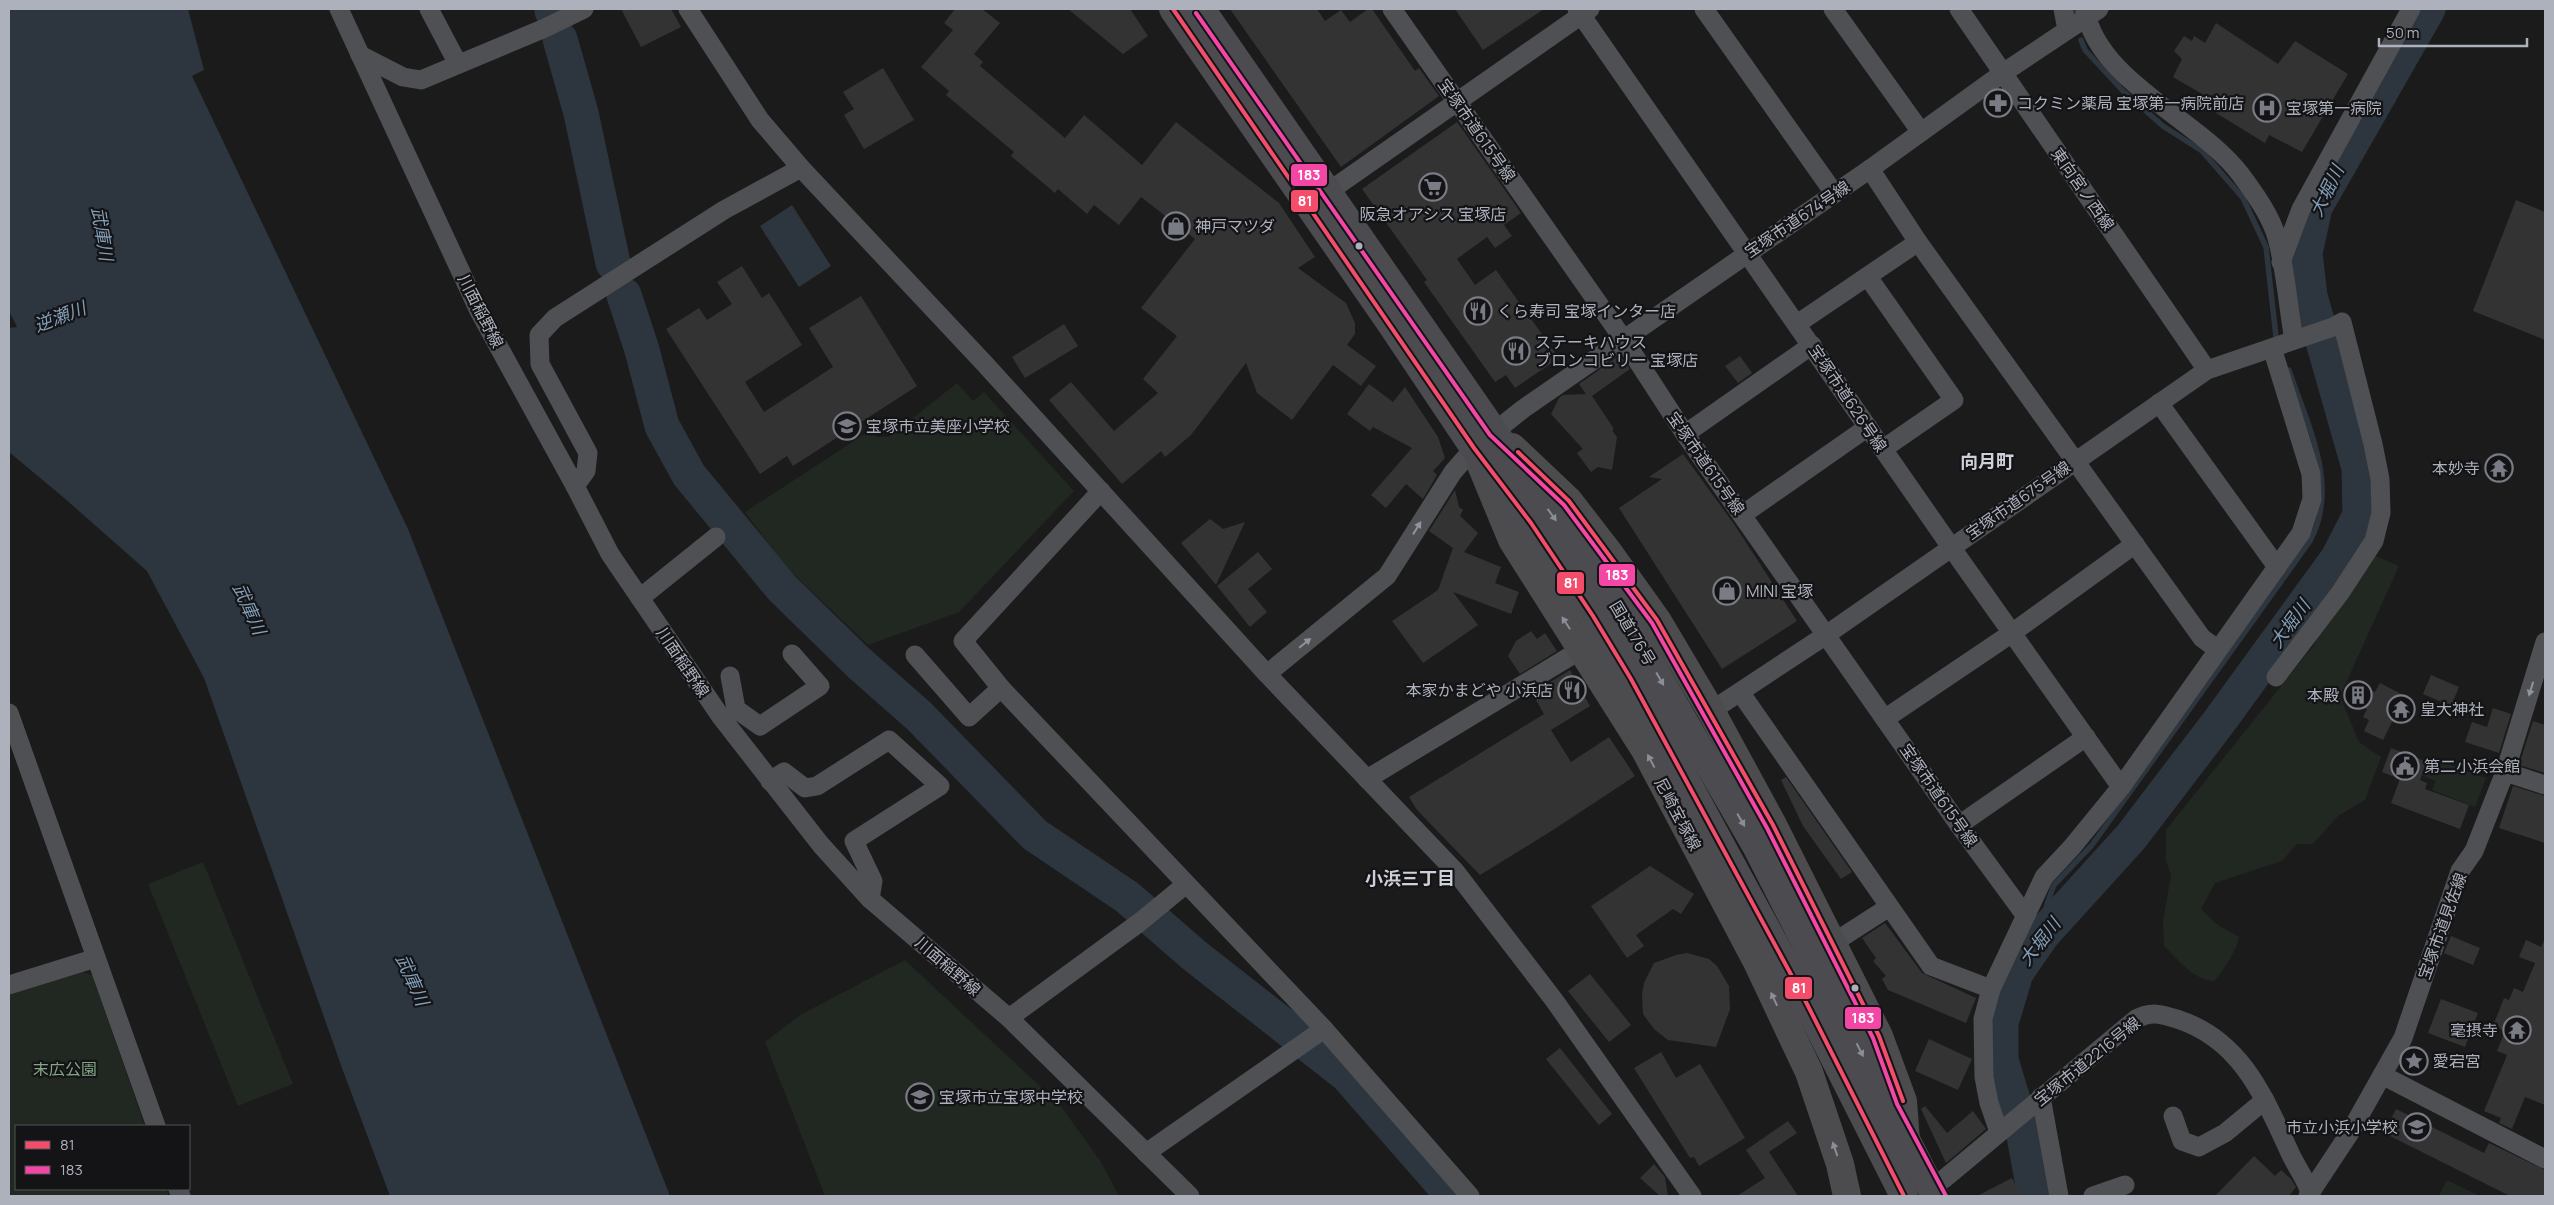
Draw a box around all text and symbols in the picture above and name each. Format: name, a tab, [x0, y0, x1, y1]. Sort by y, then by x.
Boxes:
scale bar	[2379, 15, 2526, 47]
text: 50 m	[2386, 22, 2420, 43]
street label: 宝塚市道615号線	[1433, 74, 1521, 186]
pharmacy icon: コクミン薬局 宝塚第一病院前店	[1983, 88, 2013, 118]
place label: コクミン薬局 宝塚第一病院前店	[2017, 92, 2244, 114]
hospital icon: 宝塚第一病院	[2252, 93, 2282, 123]
place label: 宝塚第一病院	[2286, 97, 2382, 119]
street label: 東向宮ノ西線	[2046, 143, 2120, 235]
water label: 大堀川	[2303, 159, 2350, 220]
line badge: 183	[1290, 163, 1328, 187]
text: 183	[1298, 165, 1320, 184]
supermarket icon: 阪急オアシス 宝塚店	[1418, 172, 1448, 202]
street label: 宝塚市道674号線	[1740, 176, 1854, 262]
line badge: 81	[1290, 189, 1319, 213]
text: 81	[1298, 191, 1312, 210]
place label: 阪急オアシス 宝塚店	[1360, 203, 1506, 225]
water label: 武庫川	[87, 205, 119, 264]
shop icon: 神戸マツダ	[1161, 211, 1191, 241]
place label: 神戸マツダ	[1195, 215, 1275, 237]
unlabelled marker	[1354, 241, 1364, 251]
street label: 川面稲野線	[453, 270, 509, 352]
water label: 逆瀬川	[30, 294, 91, 337]
restaurant icon: くら寿司 宝塚インター店	[1463, 296, 1493, 326]
place label: くら寿司 宝塚インター店	[1497, 300, 1676, 322]
place label: ステーキハウス ブロンコビリー 宝塚店	[1535, 331, 1698, 371]
restaurant icon: ステーキハウス ブロンコビリー 宝塚店	[1501, 336, 1531, 366]
street label: 宝塚市道626号線	[1804, 340, 1892, 456]
street label: 宝塚市道615号線	[1662, 407, 1750, 519]
school or university icon: 宝塚市立美座小学校	[832, 411, 862, 441]
place label: 宝塚市立美座小学校	[866, 415, 1010, 437]
district label: 向月町	[1960, 449, 2014, 473]
temple icon: 本妙寺	[2484, 453, 2514, 483]
street label: 宝塚市道675号線	[1961, 456, 2075, 544]
place label: 本妙寺	[2432, 457, 2480, 479]
one-way arrow	[1547, 508, 1557, 521]
one-way arrow	[1412, 521, 1421, 535]
line badge: 183	[1598, 563, 1636, 587]
text: 183	[1606, 565, 1628, 584]
line badge: 81	[1556, 571, 1585, 595]
text: 81	[1564, 573, 1578, 592]
shop icon: MINI 宝塚	[1712, 576, 1742, 606]
water label: 武庫川	[228, 579, 273, 640]
place label: MINI 宝塚	[1746, 580, 1813, 602]
water label: 大堀川	[2264, 593, 2316, 652]
street label: 国道176号	[1605, 596, 1661, 670]
one-way arrow	[1561, 616, 1570, 629]
street label: 川面稲野線	[652, 623, 714, 701]
one-way arrow	[1298, 638, 1311, 649]
one-way arrow	[1656, 672, 1664, 687]
restaurant icon: 本家かまどや 小浜店	[1557, 675, 1587, 705]
place label: 本家かまどや 小浜店	[1406, 679, 1553, 701]
building icon: 本殿	[2343, 680, 2373, 710]
one-way arrow	[2527, 681, 2534, 696]
place label: 本殿	[2307, 684, 2339, 706]
temple icon: 皇大神社	[2386, 694, 2416, 724]
place label: 皇大神社	[2420, 698, 2484, 720]
street label: 宝塚市道615号線	[1895, 739, 1983, 851]
public building icon: 第二小浜会館	[2390, 751, 2420, 781]
one-way arrow	[1647, 754, 1655, 768]
place label: 第二小浜会館	[2424, 755, 2520, 777]
street label: 尼崎宝塚線	[1650, 774, 1706, 854]
one-way arrow	[1737, 814, 1746, 827]
district label: 小浜三丁目	[1365, 866, 1455, 890]
street label: 宝塚市道見佐線	[2413, 870, 2471, 982]
water label: 大堀川	[2013, 911, 2067, 970]
street label: 川面稲野線	[911, 931, 985, 1001]
water label: 武庫川	[391, 950, 436, 1011]
line badge: 81	[1784, 976, 1813, 1000]
text: 81	[1792, 978, 1806, 997]
unlabelled marker	[1850, 983, 1860, 993]
one-way arrow	[1770, 992, 1778, 1006]
line badge: 183	[1844, 1006, 1882, 1030]
text: 183	[1852, 1008, 1874, 1027]
street label: 宝塚市道2216号線	[2029, 1011, 2145, 1111]
temple icon: 毫摂寺	[2502, 1015, 2532, 1045]
place label: 毫摂寺	[2450, 1019, 2498, 1041]
one-way arrow	[1856, 1043, 1864, 1058]
place icon: 愛宕宮	[2399, 1046, 2429, 1076]
place label: 愛宕宮	[2433, 1050, 2481, 1072]
park label: 末広公園	[33, 1058, 97, 1080]
school or university icon: 宝塚市立宝塚中学校	[905, 1082, 935, 1112]
place label: 宝塚市立宝塚中学校	[939, 1086, 1083, 1108]
school or university icon: 市立小浜小学校	[2402, 1112, 2432, 1142]
place label: 市立小浜小学校	[2286, 1116, 2398, 1138]
legend	[15, 1125, 190, 1190]
text: 81	[60, 1134, 75, 1155]
one-way arrow	[1830, 1141, 1838, 1156]
text: 183	[60, 1159, 83, 1180]

